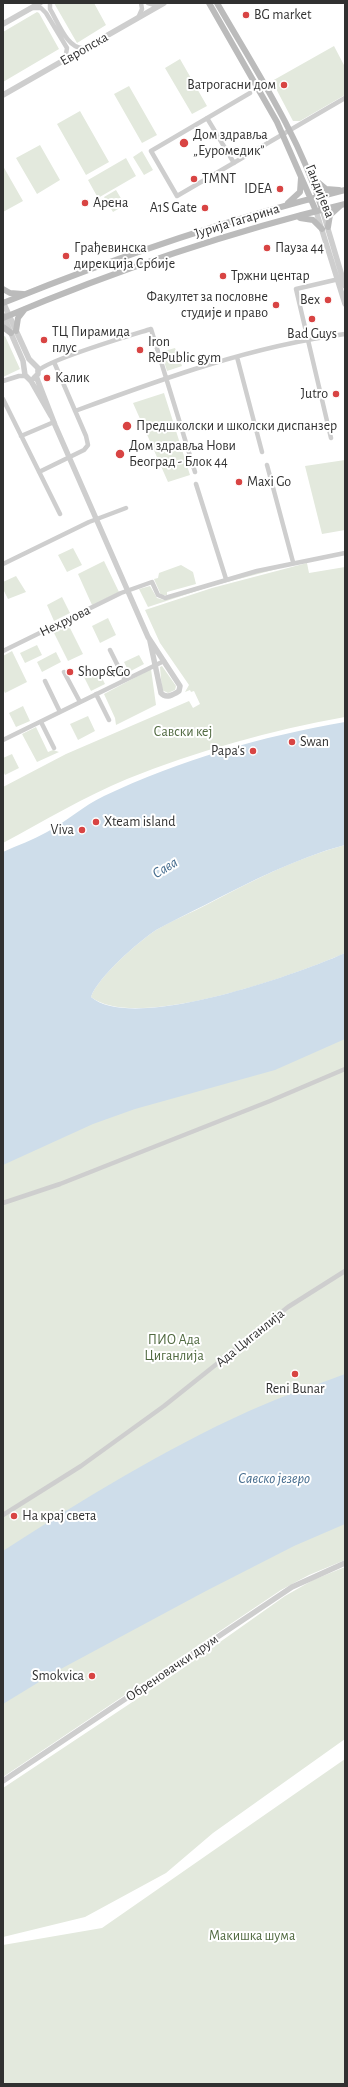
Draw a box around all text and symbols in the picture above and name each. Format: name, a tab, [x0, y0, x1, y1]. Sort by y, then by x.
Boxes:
place label: BG market	[254, 7, 311, 23]
marker: BG market	[241, 10, 251, 20]
street label: Европска	[57, 29, 111, 69]
place label: Ватрогасни дом	[187, 77, 276, 93]
marker: Ватрогасни дом	[279, 80, 289, 90]
place label: Дом здравља „Еуромедик”	[193, 127, 268, 160]
marker: Дом здравља „Еуромедик”	[178, 137, 190, 149]
street label: Гандијева	[302, 162, 338, 220]
place label: TMNT	[202, 171, 236, 187]
marker: TMNT	[189, 174, 199, 184]
place label: IDEA	[244, 181, 272, 197]
marker: IDEA	[275, 184, 285, 194]
place label: Арена	[93, 195, 128, 211]
marker: Арена	[80, 198, 90, 208]
place label: A1S Gate	[150, 200, 197, 216]
street label: Јурија Гагарина	[192, 200, 282, 242]
marker: A1S Gate	[200, 203, 210, 213]
place label: Грађевинска дирекција Србије	[74, 240, 175, 272]
place label: Пауза 44	[275, 240, 324, 256]
marker: Пауза 44	[262, 243, 272, 253]
marker: Грађевинска дирекција Србије	[61, 251, 71, 261]
place label: Тржни центар	[231, 268, 310, 284]
marker: Тржни центар	[218, 271, 228, 281]
place label: Факултет за пословне студије и право	[147, 289, 268, 322]
place label: Bex	[300, 292, 320, 308]
marker: Bex	[323, 295, 333, 305]
marker: Факултет за пословне студије и право	[271, 300, 281, 310]
marker: Bad Guys	[307, 314, 317, 324]
place label: ТЦ Пирамида плус	[52, 324, 130, 356]
place label: Bad Guys	[287, 326, 337, 342]
place label: Iron RePublic gym	[148, 334, 221, 366]
marker: ТЦ Пирамида плус	[39, 335, 49, 345]
marker: Iron RePublic gym	[135, 345, 145, 355]
place label: Калик	[55, 370, 90, 386]
marker: Калик	[42, 373, 52, 383]
place label: Jutro	[301, 386, 328, 402]
marker: Jutro	[331, 389, 341, 399]
place label: Предшколски и школски диспанзер	[136, 418, 337, 434]
marker: Предшколски и школски диспанзер	[121, 420, 133, 432]
place label: Дом здравља Нови Београд - Блок 44	[129, 438, 236, 470]
marker: Дом здравља Нови Београд - Блок 44	[114, 448, 126, 460]
place label: Maxi Go	[247, 474, 291, 490]
marker: Maxi Go	[234, 477, 244, 487]
street label: Нехруова	[37, 602, 93, 640]
place label: Shop&Go	[78, 664, 130, 680]
marker: Shop&Go	[65, 667, 75, 677]
park label: Савски кеј	[154, 724, 212, 740]
place label: Swan	[300, 734, 329, 750]
marker: Swan	[287, 737, 297, 747]
place label: Papa's	[211, 743, 245, 759]
marker: Papa's	[248, 746, 258, 756]
place label: Xteam island	[104, 814, 175, 830]
marker: Xteam island	[91, 817, 101, 827]
place label: Viva	[51, 822, 74, 838]
marker: Viva	[77, 825, 87, 835]
water label: Сава	[149, 853, 181, 883]
street label: Ада Циганлија	[212, 1305, 288, 1371]
park label: ПИО Ада Циганлија	[144, 1332, 204, 1364]
marker: Reni Bunar	[290, 1369, 300, 1379]
place label: Reni Bunar	[265, 1381, 325, 1397]
water label: Савско језеро	[238, 1469, 310, 1487]
place label: На крај света	[22, 1508, 96, 1524]
marker: На крај света	[9, 1511, 19, 1521]
street label: Обреновачки друм	[123, 1631, 221, 1705]
place label: Smokvica	[32, 1668, 84, 1684]
marker: Smokvica	[87, 1671, 97, 1681]
park label: Макишка шума	[209, 1928, 295, 1944]

